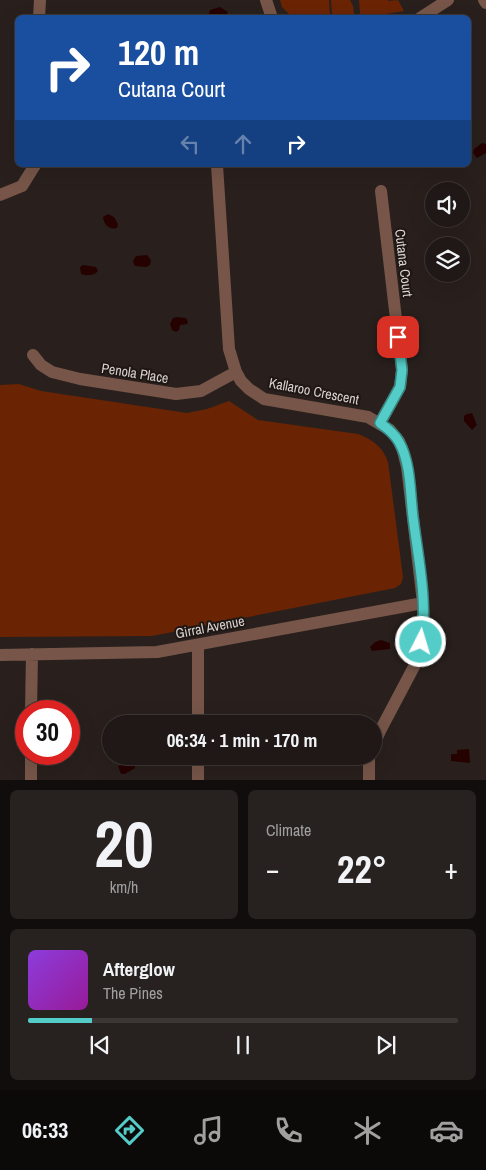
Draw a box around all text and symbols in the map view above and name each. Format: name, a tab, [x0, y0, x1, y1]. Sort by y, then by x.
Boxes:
text: 120 m	[118, 29, 199, 76]
icon: right	[35, 35, 100, 100]
text: Cutana Court	[118, 74, 225, 104]
icon: left	[176, 130, 204, 158]
icon: ahead	[229, 130, 257, 158]
icon: right	[282, 130, 310, 158]
map controls	[425, 182, 470, 282]
button: sound	[425, 182, 470, 227]
street label: Cutana Court	[391, 228, 417, 298]
button: layers	[425, 237, 470, 282]
pin	[377, 316, 419, 358]
icon: arrive	[384, 323, 412, 351]
street label: Penola Place	[100, 359, 170, 387]
street label: Kallaroo Crescent	[267, 373, 361, 409]
street label: Girral Avenue	[174, 611, 246, 643]
position arrow	[394, 615, 446, 667]
speed limit sign: 30	[15, 700, 80, 765]
text: 06:34 · 1 min · 170 m	[167, 727, 317, 753]
text: 20	[94, 800, 154, 887]
text: Climate	[266, 819, 311, 841]
text: 22°	[337, 844, 387, 895]
text: −	[266, 850, 279, 888]
text: +	[445, 850, 458, 888]
text: km/h	[110, 876, 138, 898]
text: Afterglow	[103, 956, 175, 982]
text: The Pines	[103, 982, 163, 1004]
icon: previous	[86, 1031, 114, 1059]
icon: pause	[229, 1031, 257, 1059]
icon: next	[372, 1031, 400, 1059]
icon: directions	[112, 1113, 147, 1148]
icon: music	[191, 1113, 226, 1148]
icon: phone	[271, 1113, 306, 1148]
icon: climate	[350, 1113, 385, 1148]
icon: car	[429, 1113, 464, 1148]
text: 06:33	[22, 1115, 68, 1145]

